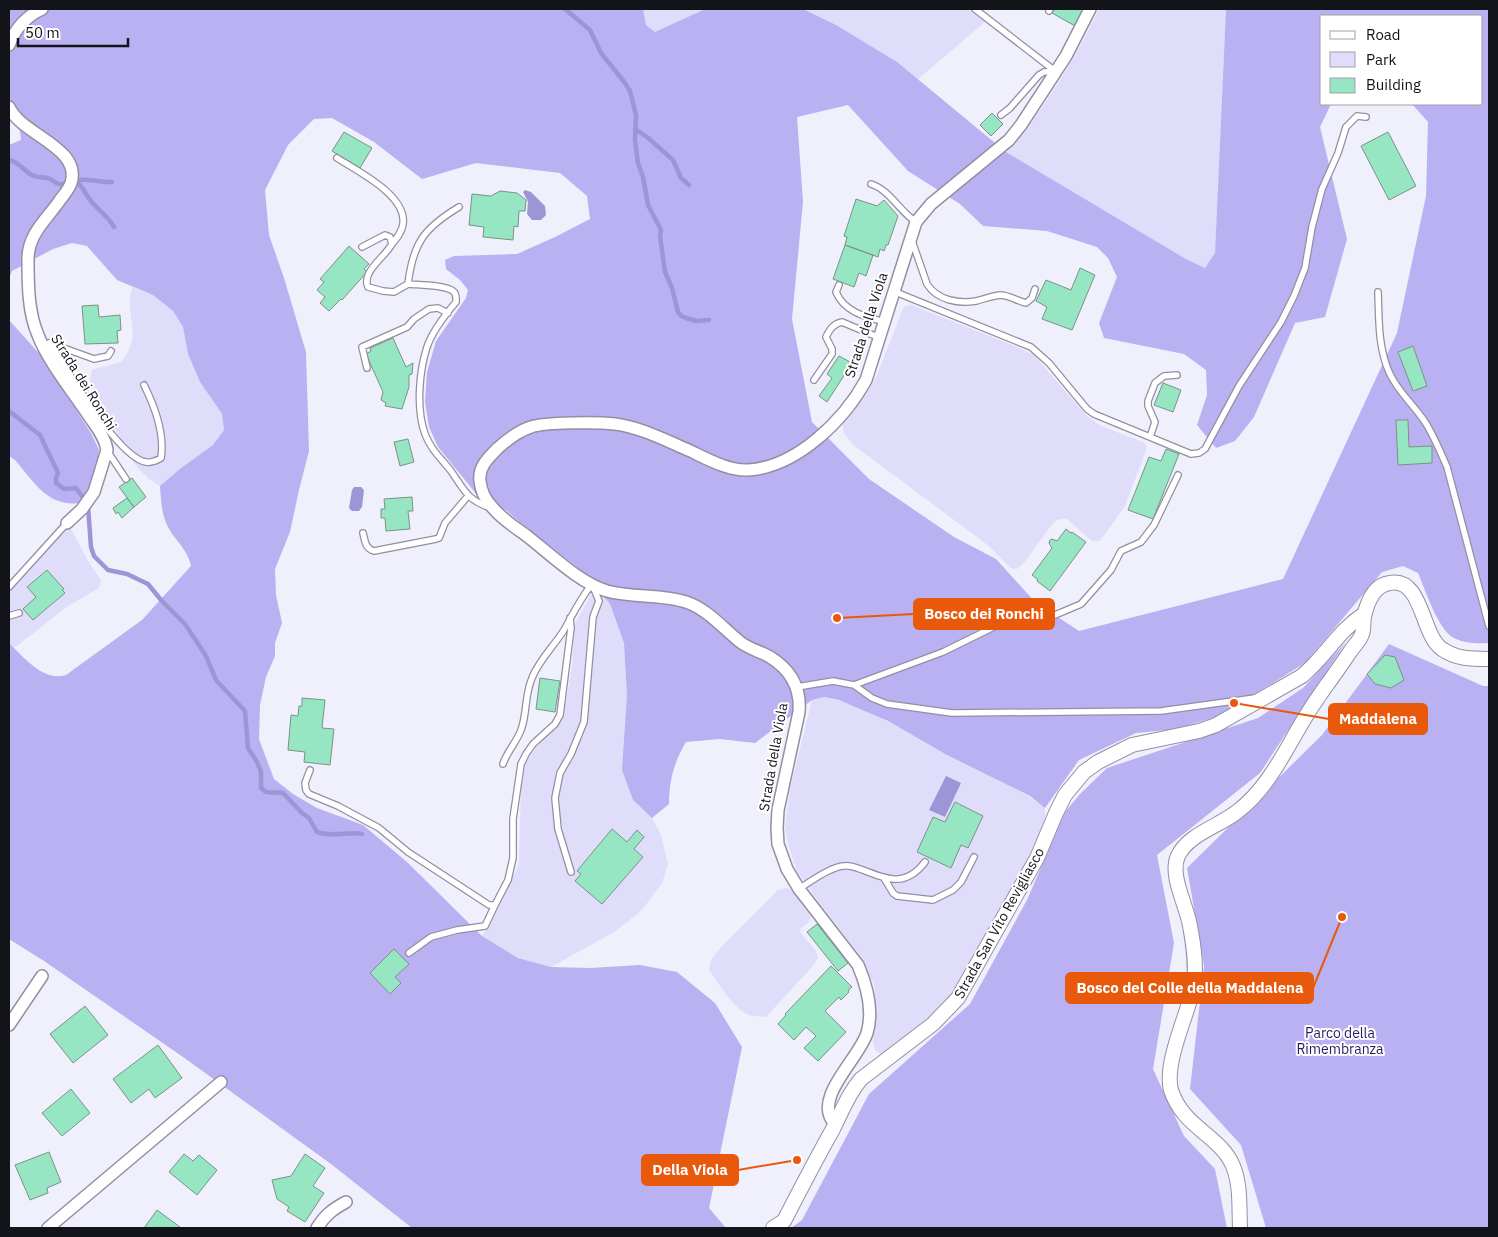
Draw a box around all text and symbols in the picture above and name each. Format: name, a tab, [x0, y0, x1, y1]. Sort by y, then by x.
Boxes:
scale bar	[18, 15, 128, 47]
legend	[1320, 15, 1483, 105]
text: 50 m	[25, 23, 60, 42]
text: Road	[1366, 25, 1401, 44]
text: Park	[1366, 50, 1396, 69]
text: Building	[1366, 75, 1421, 94]
street label: Strada della Viola	[840, 270, 892, 380]
street label: Strada dei Ronchi	[47, 331, 121, 433]
callout: Bosco dei Ronchi	[914, 599, 1054, 629]
text: Bosco dei Ronchi	[924, 604, 1044, 623]
street label: Strada della Viola	[755, 701, 791, 813]
callout: Maddalena	[1329, 704, 1427, 734]
text: Maddalena	[1339, 709, 1417, 728]
street label: Strada San Vito Revigliasco	[950, 844, 1048, 1002]
callout: Bosco del Colle della Maddalena	[1066, 973, 1313, 1003]
text: Bosco del Colle della Maddalena	[1076, 978, 1304, 997]
park label: Parco della Rimembranza	[1296, 1024, 1384, 1058]
callout: Della Viola	[642, 1155, 738, 1185]
text: Della Viola	[652, 1160, 728, 1179]

